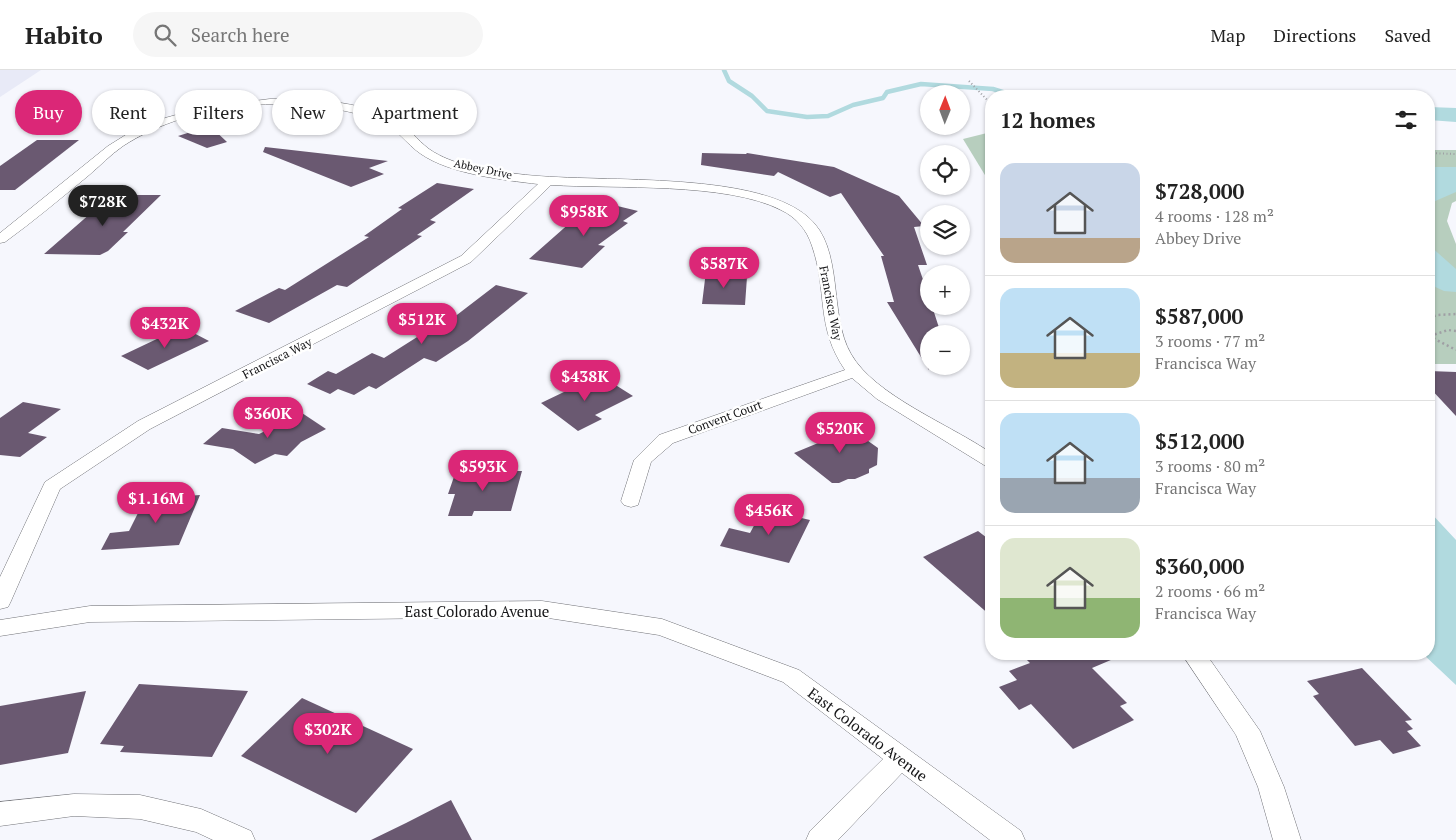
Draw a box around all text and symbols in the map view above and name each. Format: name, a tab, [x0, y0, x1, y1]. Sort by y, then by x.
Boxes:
search box	[133, 12, 483, 57]
text: Habito	[25, 19, 103, 51]
icon: search	[151, 21, 179, 49]
text: Search here	[191, 22, 290, 47]
text: Map	[1210, 23, 1245, 47]
text: Directions	[1273, 23, 1356, 47]
text: Saved	[1384, 23, 1431, 47]
north arrow	[920, 85, 970, 135]
map controls	[920, 85, 970, 375]
chip: Buy	[15, 90, 82, 135]
chip: Rent	[92, 90, 165, 135]
chip: Filters	[175, 90, 262, 135]
chip: New	[272, 90, 343, 135]
chip: Apartment	[353, 90, 477, 135]
text: 12 homes	[1000, 106, 1096, 134]
icon: filters	[1392, 106, 1420, 134]
button: locate	[920, 145, 970, 195]
street label: Abbey Drive	[453, 156, 514, 182]
text: $728,000	[1155, 177, 1244, 205]
icon: home	[1040, 183, 1100, 243]
pin: $728K	[68, 184, 138, 227]
text: $728K	[79, 190, 127, 212]
pin: $958K	[549, 194, 619, 237]
text: $958K	[560, 200, 608, 222]
button: layers	[920, 205, 970, 255]
text: 4 rooms · 128 m²	[1155, 205, 1274, 227]
text: Abbey Drive	[1155, 227, 1241, 249]
pin: $587K	[689, 246, 759, 289]
text: $587K	[700, 252, 748, 274]
street label: Francisca Way	[816, 264, 846, 343]
button: +	[920, 265, 970, 315]
pin: $512K	[387, 302, 457, 345]
text: $587,000	[1155, 302, 1243, 330]
pin: $432K	[130, 306, 200, 349]
text: $512K	[398, 308, 446, 330]
icon: home	[1040, 308, 1100, 368]
text: $432K	[141, 312, 189, 334]
button: −	[920, 325, 970, 375]
text: 3 rooms · 77 m²	[1155, 330, 1265, 352]
street label: Francisca Way	[240, 334, 315, 382]
text: Francisca Way	[1155, 352, 1256, 374]
pin: $438K	[550, 360, 620, 402]
text: $438K	[561, 365, 609, 387]
pin: $360K	[233, 396, 303, 439]
street label: Convent Court	[686, 396, 765, 437]
text: $360K	[244, 402, 292, 424]
pin: $520K	[805, 412, 875, 454]
text: $520K	[816, 417, 864, 439]
text: $512,000	[1155, 427, 1244, 455]
icon: home	[1040, 433, 1100, 493]
pin: $593K	[448, 450, 518, 492]
text: $593K	[459, 455, 507, 477]
text: 3 rooms · 80 m²	[1155, 455, 1265, 477]
text: Francisca Way	[1155, 477, 1256, 499]
pin: $1.16M	[115, 482, 197, 524]
text: $1.16M	[128, 487, 184, 509]
pin: $456K	[734, 494, 804, 536]
text: $456K	[745, 499, 793, 521]
text: $360,000	[1155, 552, 1244, 580]
icon: home	[1040, 558, 1100, 618]
text: 2 rooms · 66 m²	[1155, 580, 1265, 602]
street label: East Colorado Avenue	[405, 601, 549, 621]
text: Francisca Way	[1155, 602, 1256, 624]
street label: East Colorado Avenue	[804, 682, 932, 786]
pin: $302K	[293, 712, 363, 755]
text: $302K	[304, 718, 352, 740]

